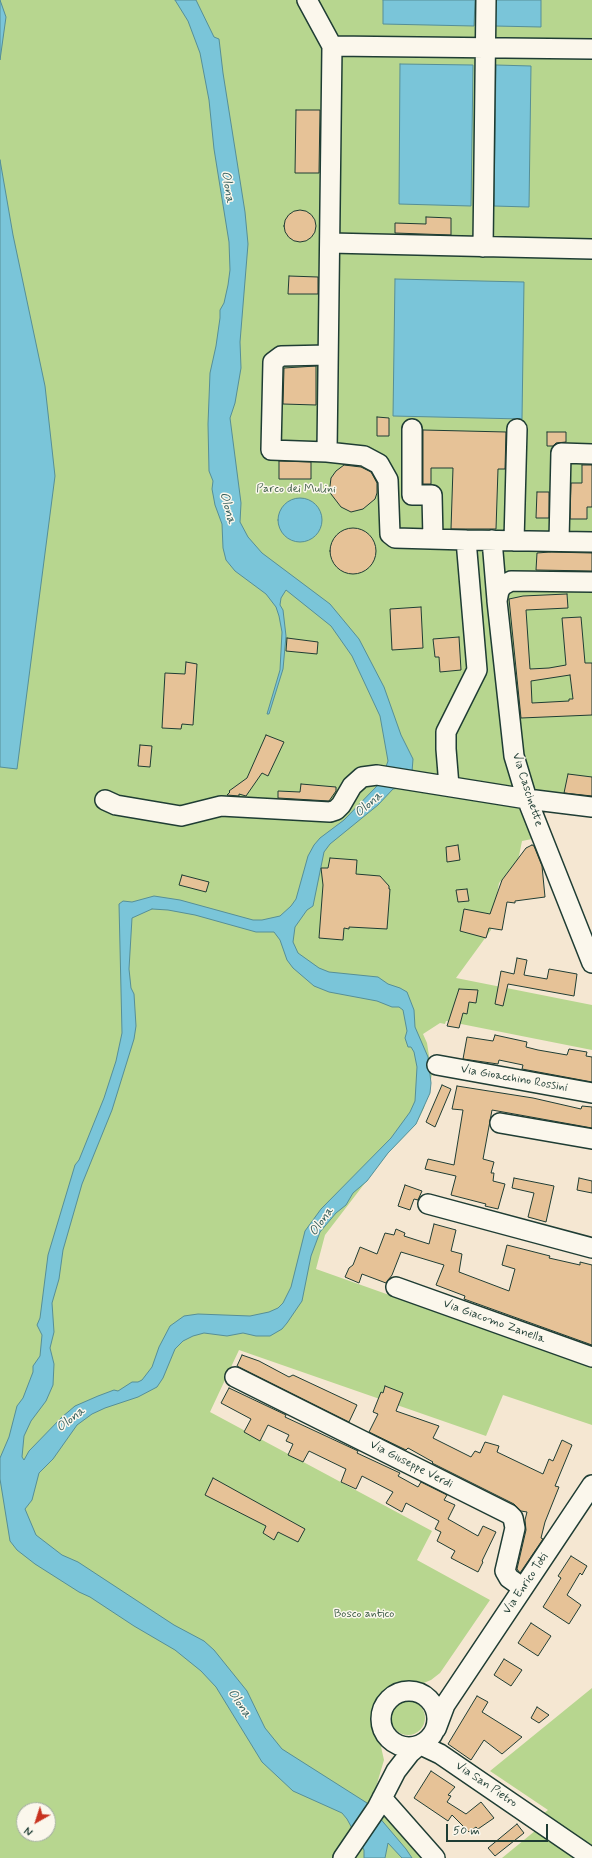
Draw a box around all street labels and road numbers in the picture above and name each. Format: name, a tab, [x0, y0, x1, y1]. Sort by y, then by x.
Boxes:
street label: Via Cascinette	[508, 751, 546, 829]
street label: Via Gioacchino Rossini	[459, 1062, 569, 1096]
street label: Via Giacomo Zanella	[441, 1297, 547, 1347]
street label: Via Giuseppe Verdi	[367, 1438, 455, 1492]
street label: Via Enrico Toti	[500, 1551, 552, 1617]
street label: Via San Pietro	[452, 1759, 520, 1811]

